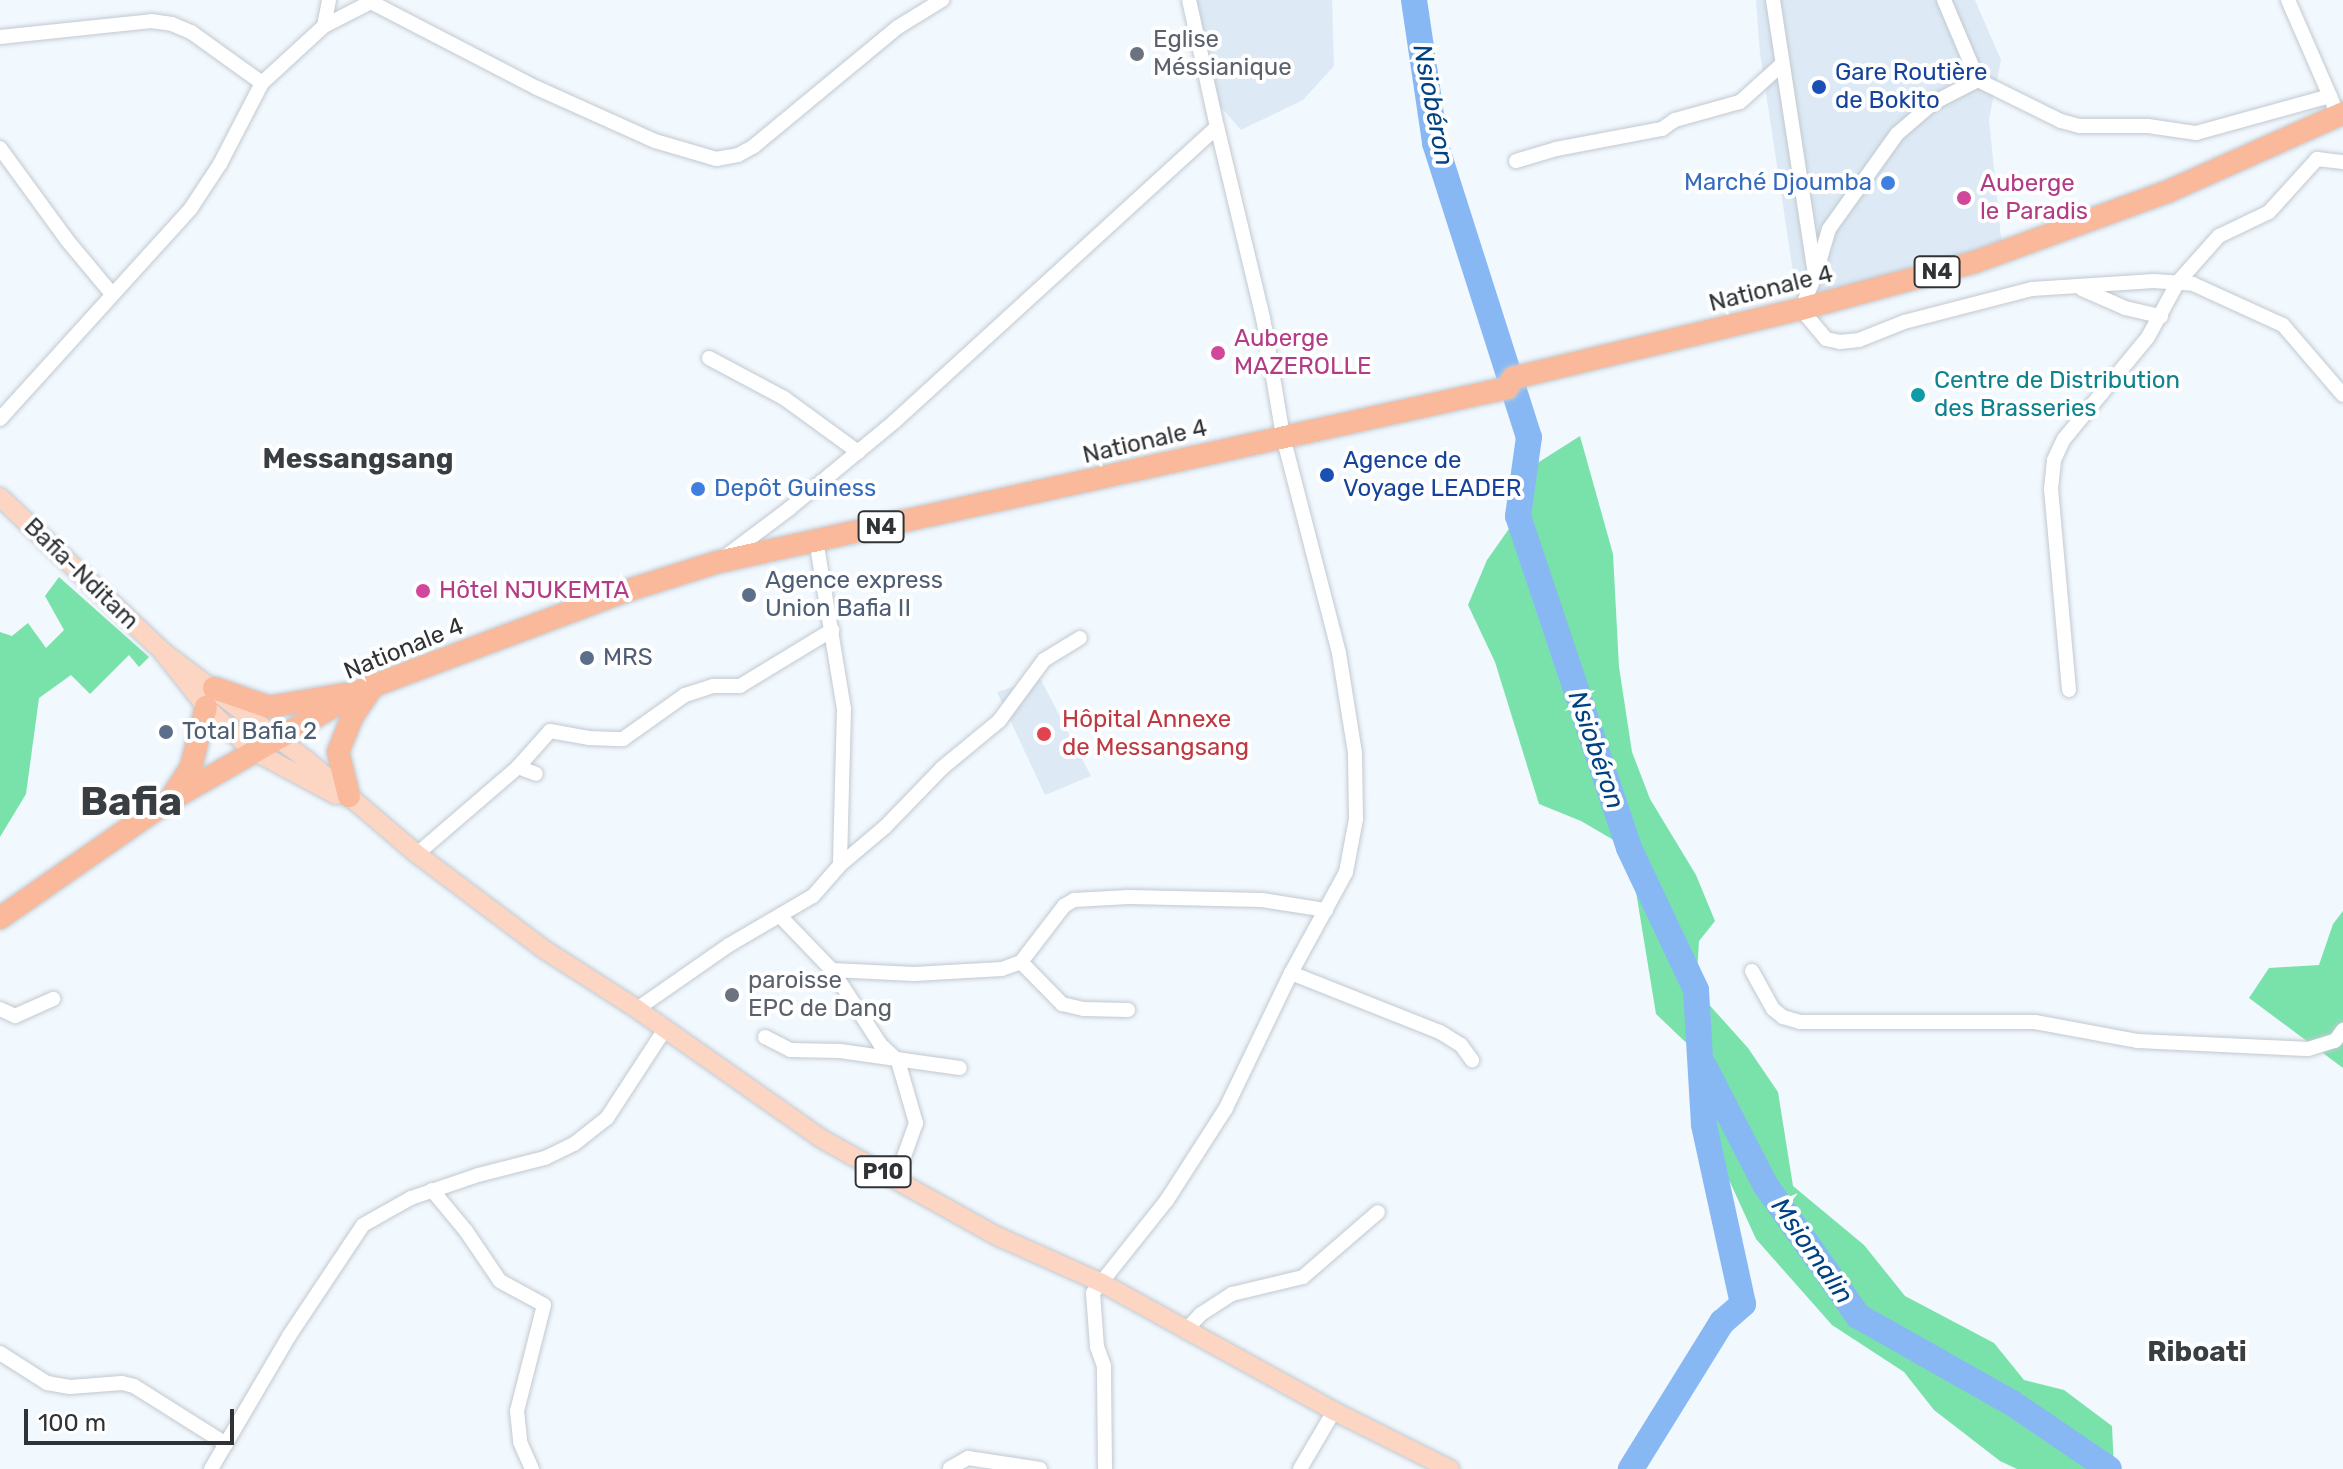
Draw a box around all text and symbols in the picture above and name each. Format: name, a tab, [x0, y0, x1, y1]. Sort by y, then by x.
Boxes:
place label: Eglise Méssianique	[1153, 26, 1292, 82]
water label: Nsiobéron	[1406, 42, 1460, 168]
marker: Eglise Méssianique	[1128, 45, 1146, 63]
place label: Gare Routière de Bokito	[1835, 59, 1988, 115]
marker: Gare Routière de Bokito	[1810, 78, 1828, 96]
place label: Marché Djoumba	[1684, 169, 1872, 197]
place label: Auberge le Paradis	[1980, 170, 2088, 226]
marker: Marché Djoumba	[1879, 174, 1897, 192]
marker: Auberge le Paradis	[1955, 189, 1973, 207]
road number: N4	[1913, 254, 1961, 290]
street label: Nationale 4	[1706, 260, 1836, 318]
place label: Auberge MAZEROLLE	[1234, 325, 1372, 381]
marker: Auberge MAZEROLLE	[1209, 344, 1227, 362]
place label: Centre de Distribution des Brasseries	[1934, 367, 2180, 423]
marker: Centre de Distribution des Brasseries	[1909, 386, 1927, 404]
street label: Nationale 4	[1080, 414, 1210, 470]
district label: Messangsang	[263, 442, 453, 476]
place label: Agence de Voyage LEADER	[1343, 447, 1521, 503]
marker: Agence de Voyage LEADER	[1318, 466, 1336, 484]
place label: Depôt Guiness	[714, 475, 876, 503]
marker: Depôt Guiness	[689, 480, 707, 498]
road number: N4	[857, 509, 905, 545]
street label: Bafia-Nditam	[18, 512, 144, 636]
place label: Agence express Union Bafia II	[765, 567, 943, 623]
place label: Hôtel NJUKEMTA	[439, 577, 629, 605]
marker: Hôtel NJUKEMTA	[414, 582, 432, 600]
marker: Agence express Union Bafia II	[740, 586, 758, 604]
street label: Nationale 4	[340, 612, 468, 686]
place label: MRS	[603, 644, 653, 672]
marker: MRS	[578, 649, 596, 667]
water label: Nsiobéron	[1561, 687, 1631, 813]
place label: Hôpital Annexe de Messangsang	[1062, 706, 1249, 762]
place label: Total Bafia 2	[182, 718, 317, 746]
marker: Total Bafia 2	[157, 723, 175, 741]
marker: Hôpital Annexe de Messangsang	[1033, 723, 1055, 745]
district label: Bafia	[80, 778, 182, 826]
place label: paroisse EPC de Dang	[748, 967, 892, 1023]
marker: paroisse EPC de Dang	[723, 986, 741, 1004]
road number: P10	[853, 1154, 913, 1190]
water label: Msiomalin	[1764, 1192, 1860, 1310]
district label: Riboati	[2147, 1335, 2247, 1369]
scale bar	[28, 1393, 238, 1443]
text: 100 m	[38, 1409, 106, 1437]

